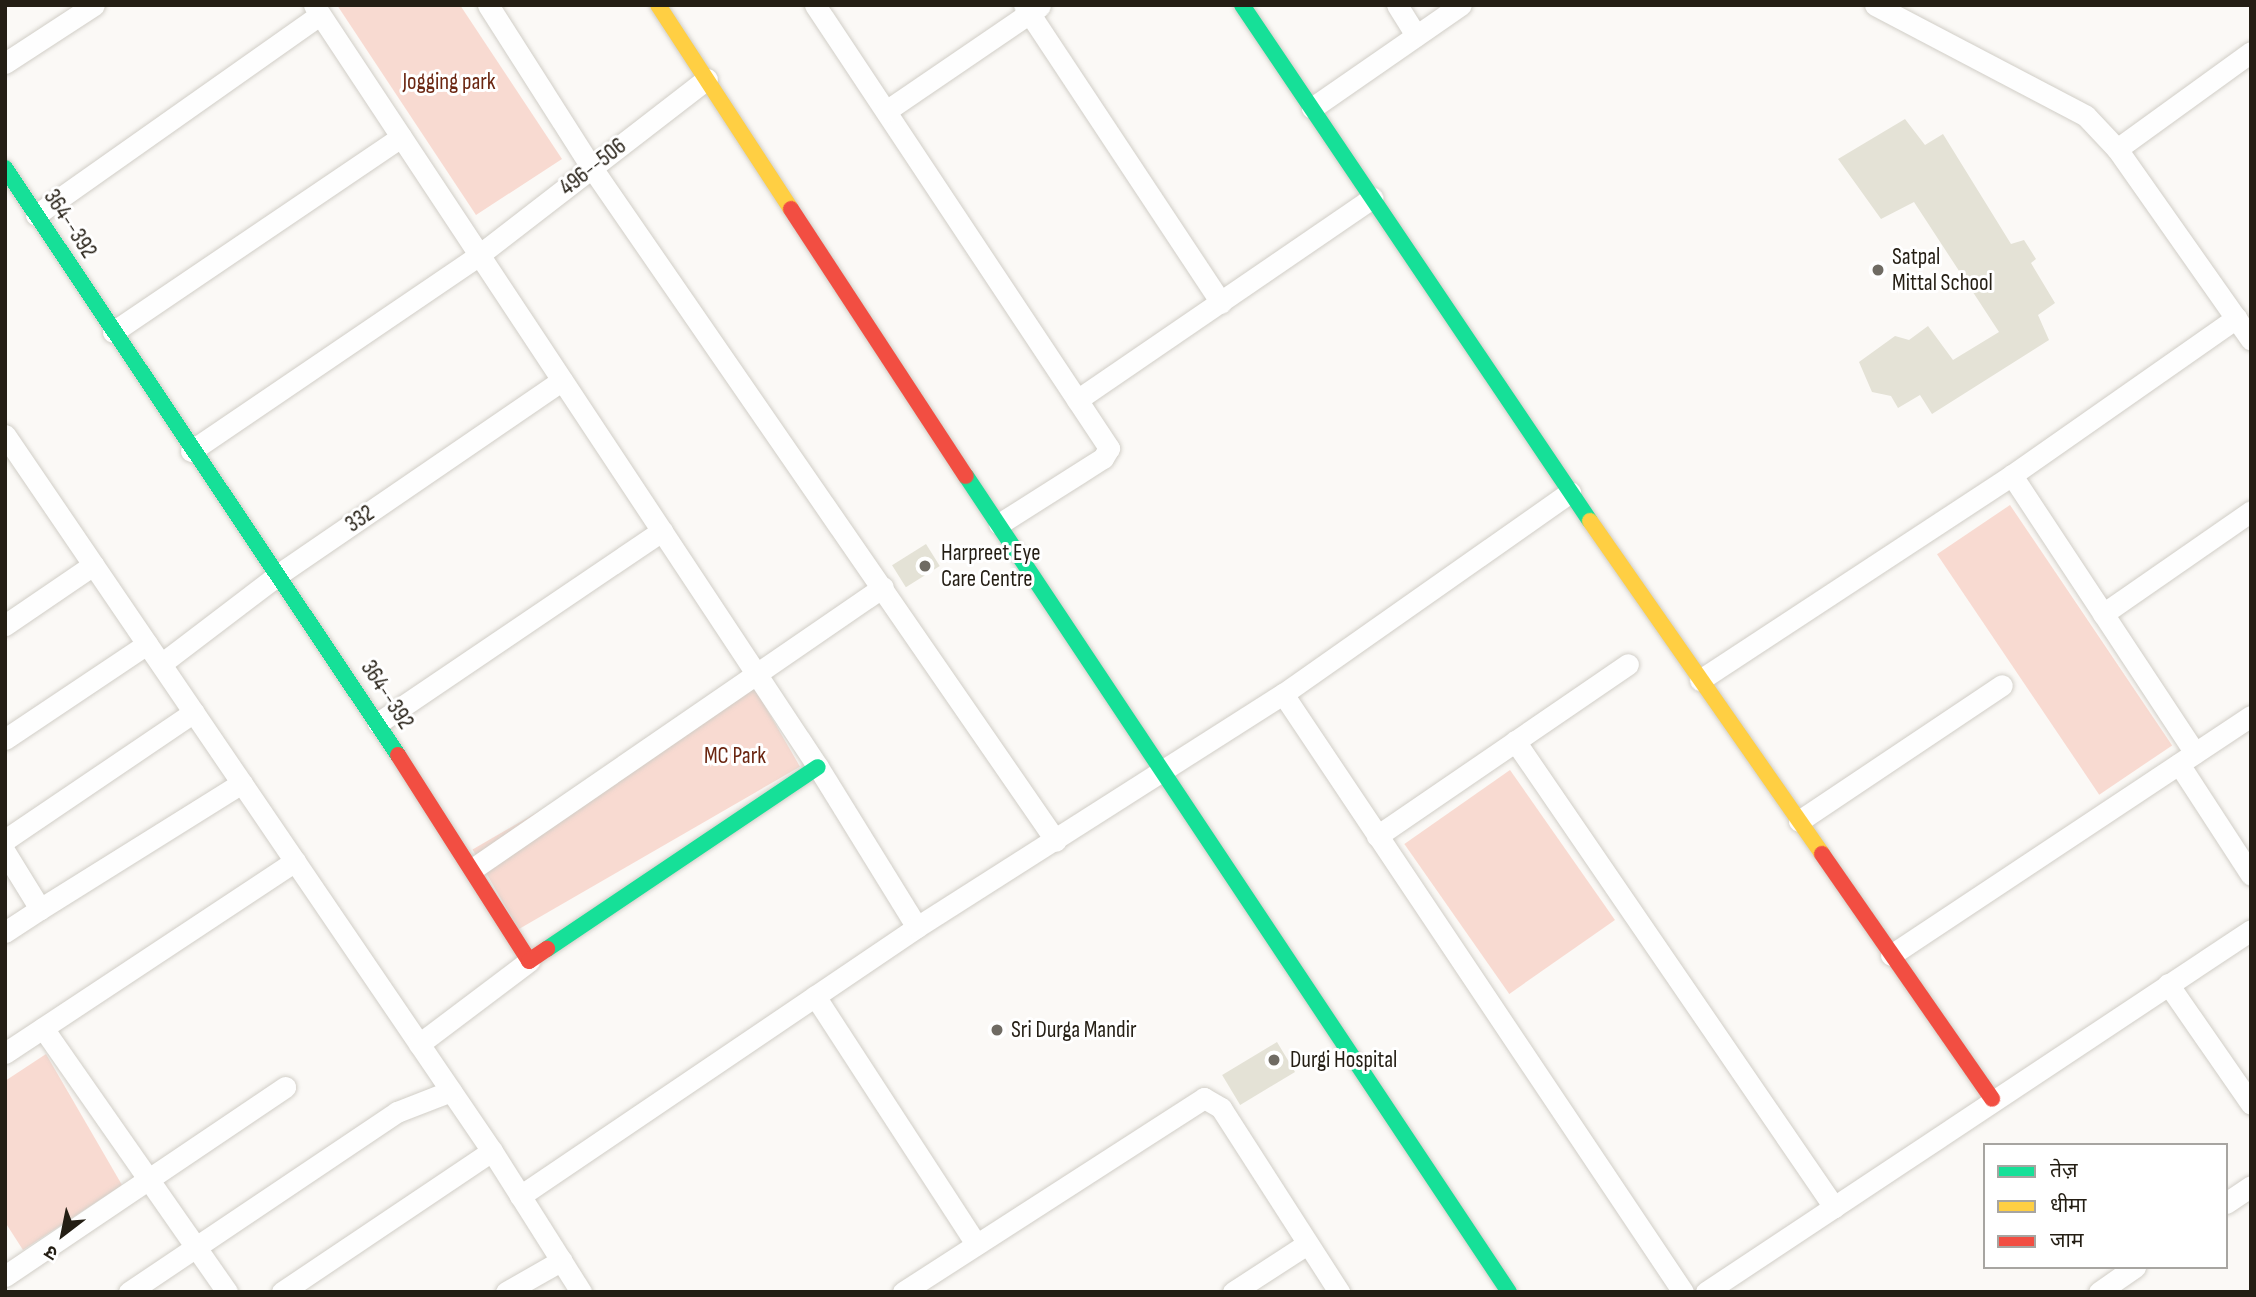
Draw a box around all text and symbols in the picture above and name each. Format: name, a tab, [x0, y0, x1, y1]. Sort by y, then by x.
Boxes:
park label: Jogging park	[402, 68, 496, 96]
street label: 496--506	[554, 132, 632, 202]
street label: 364--392	[38, 184, 102, 264]
place label: Satpal Mittal School	[1892, 243, 1993, 297]
marker: Satpal Mittal School	[1870, 262, 1886, 278]
street label: 332	[340, 500, 380, 538]
place label: Harpreet Eye Care Centre	[941, 539, 1040, 593]
marker: Harpreet Eye Care Centre	[915, 556, 935, 576]
street label: 364--392	[355, 655, 419, 735]
park label: MC Park	[704, 742, 766, 770]
place label: Sri Durga Mandir	[1011, 1016, 1137, 1044]
marker: Sri Durga Mandir	[989, 1022, 1005, 1038]
place label: Durgi Hospital	[1290, 1046, 1397, 1074]
marker: Durgi Hospital	[1264, 1050, 1284, 1070]
legend	[1983, 1143, 2228, 1269]
text: तेज़	[2050, 1158, 2078, 1183]
text: धीमा	[2050, 1193, 2086, 1218]
north arrow	[28, 1199, 98, 1269]
text: जाम	[2050, 1228, 2084, 1253]
text: उ	[41, 1240, 62, 1265]

